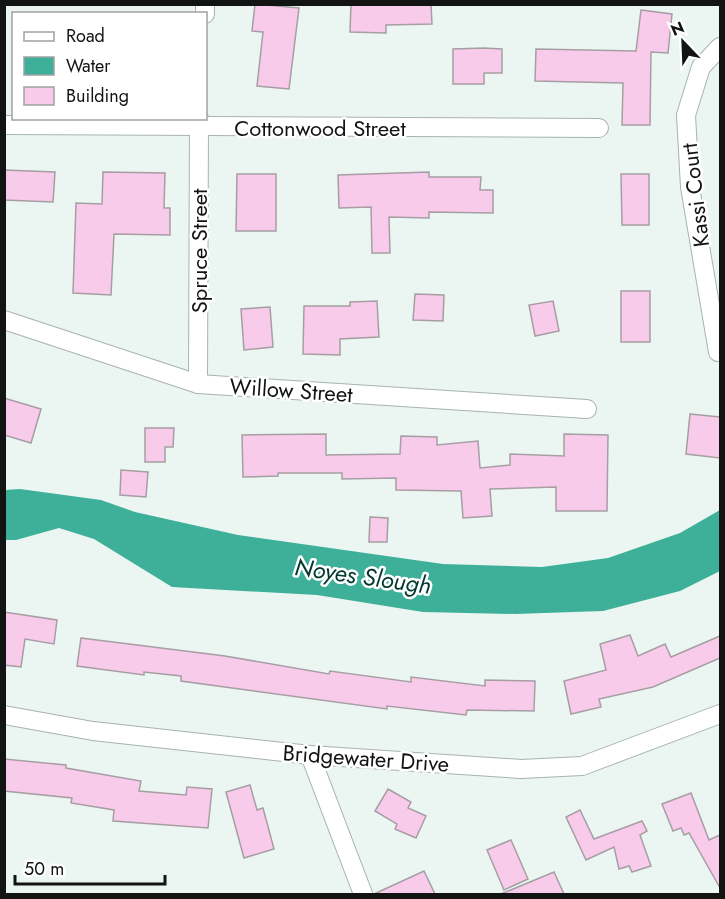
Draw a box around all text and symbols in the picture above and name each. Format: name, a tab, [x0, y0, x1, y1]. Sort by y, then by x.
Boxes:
legend	[12, 12, 207, 120]
north arrow	[653, 12, 713, 72]
text: N	[667, 16, 688, 42]
text: Road	[66, 23, 105, 49]
text: Water	[66, 53, 111, 79]
text: Building	[66, 83, 129, 109]
street label: Cottonwood Street	[234, 112, 406, 144]
street label: Kassi Court	[673, 140, 717, 249]
street label: Spruce Street	[183, 188, 215, 313]
street label: Willow Street	[228, 370, 354, 410]
water label: Noyes Slough	[293, 549, 433, 603]
street label: Bridgewater Drive	[282, 736, 450, 780]
scale bar	[15, 848, 165, 886]
text: 50 m	[24, 856, 64, 882]

